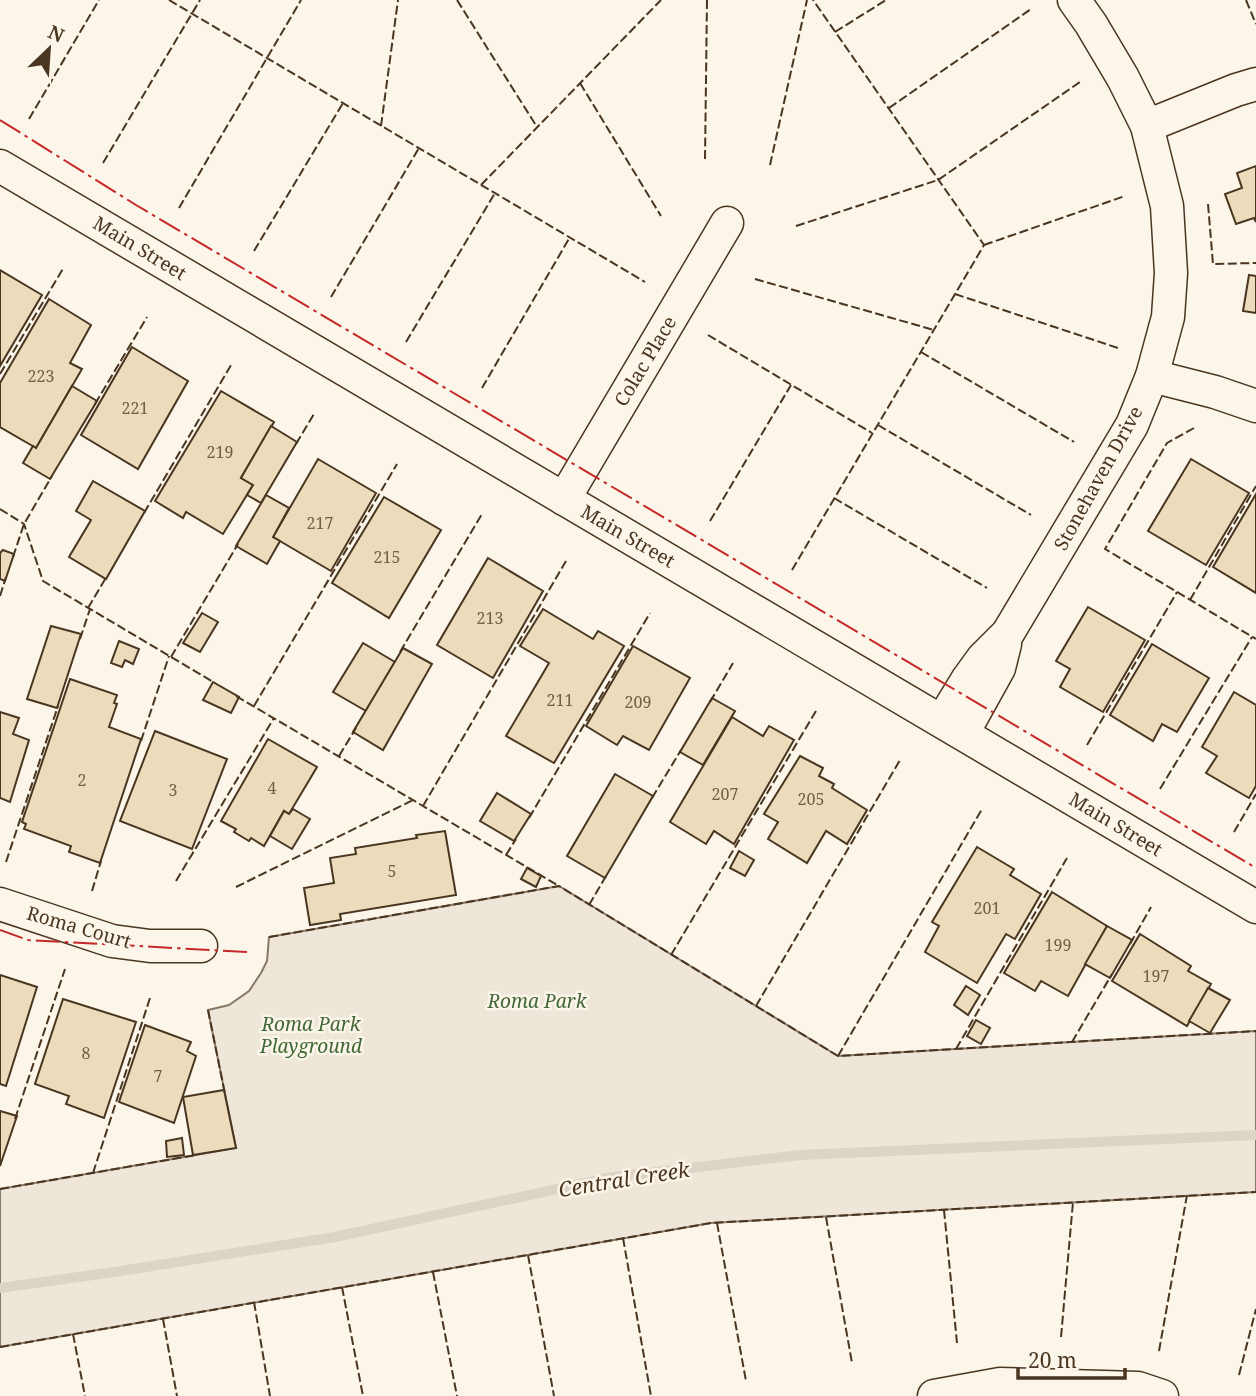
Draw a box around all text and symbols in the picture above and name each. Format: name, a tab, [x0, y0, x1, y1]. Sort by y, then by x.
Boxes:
north arrow	[14, 14, 84, 84]
text: N	[44, 19, 68, 49]
street label: Main Street	[88, 210, 192, 286]
street label: Colac Place	[608, 311, 682, 411]
house number: 223	[28, 365, 54, 387]
house number: 221	[122, 397, 148, 419]
street label: Stonehaven Drive	[1047, 401, 1149, 555]
house number: 219	[207, 441, 233, 463]
street label: Main Street	[576, 499, 680, 574]
house number: 217	[307, 512, 333, 534]
house number: 215	[374, 546, 400, 568]
house number: 213	[477, 607, 503, 629]
house number: 211	[547, 689, 573, 711]
house number: 209	[625, 691, 651, 713]
house number: 2	[78, 769, 86, 791]
house number: 4	[268, 777, 277, 799]
house number: 3	[169, 779, 178, 801]
house number: 207	[712, 783, 738, 805]
street label: Main Street	[1064, 786, 1168, 862]
house number: 205	[798, 788, 824, 810]
house number: 5	[388, 860, 396, 882]
house number: 201	[974, 897, 1000, 919]
street label: Roma Court	[24, 900, 134, 954]
house number: 199	[1045, 934, 1071, 956]
house number: 197	[1143, 965, 1169, 987]
park label: Roma Park	[487, 988, 588, 1014]
park label: Roma Park Playground	[259, 1011, 363, 1059]
house number: 8	[82, 1042, 91, 1064]
house number: 7	[154, 1065, 163, 1087]
water label: Central Creek	[556, 1155, 693, 1203]
scale bar	[1018, 1336, 1125, 1380]
text: 20 m	[1028, 1346, 1077, 1374]

